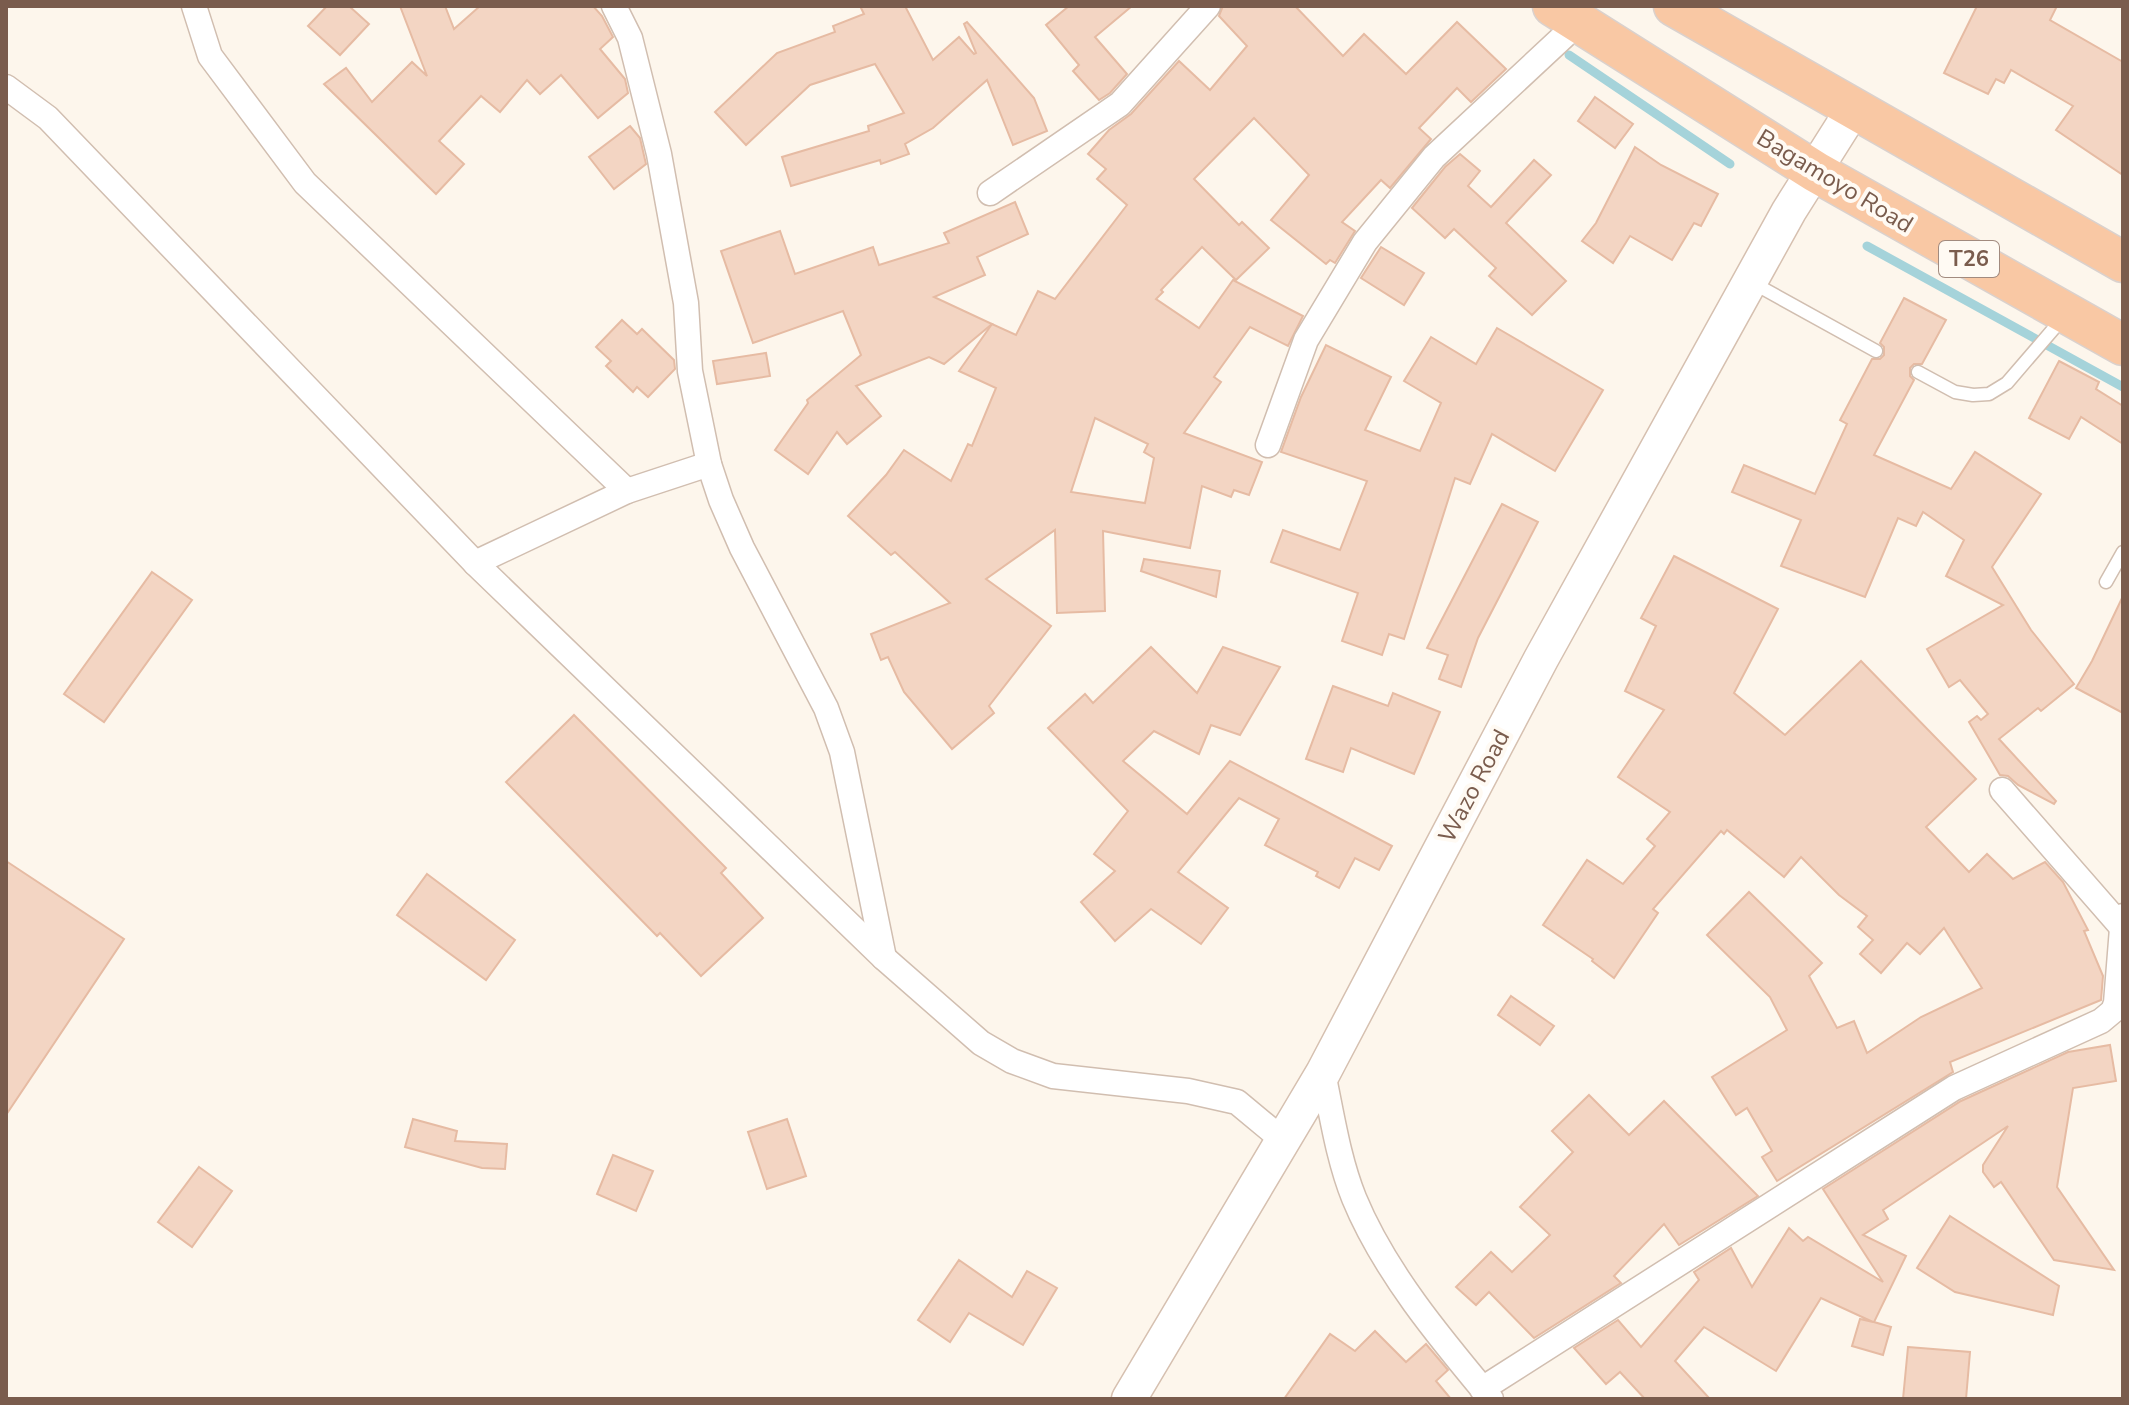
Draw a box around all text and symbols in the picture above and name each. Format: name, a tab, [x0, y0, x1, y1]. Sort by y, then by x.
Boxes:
street label: Bagamoyo Road	[1751, 122, 1919, 240]
road number: T26	[1939, 241, 1999, 277]
street label: Wazo Road	[1431, 724, 1517, 848]

